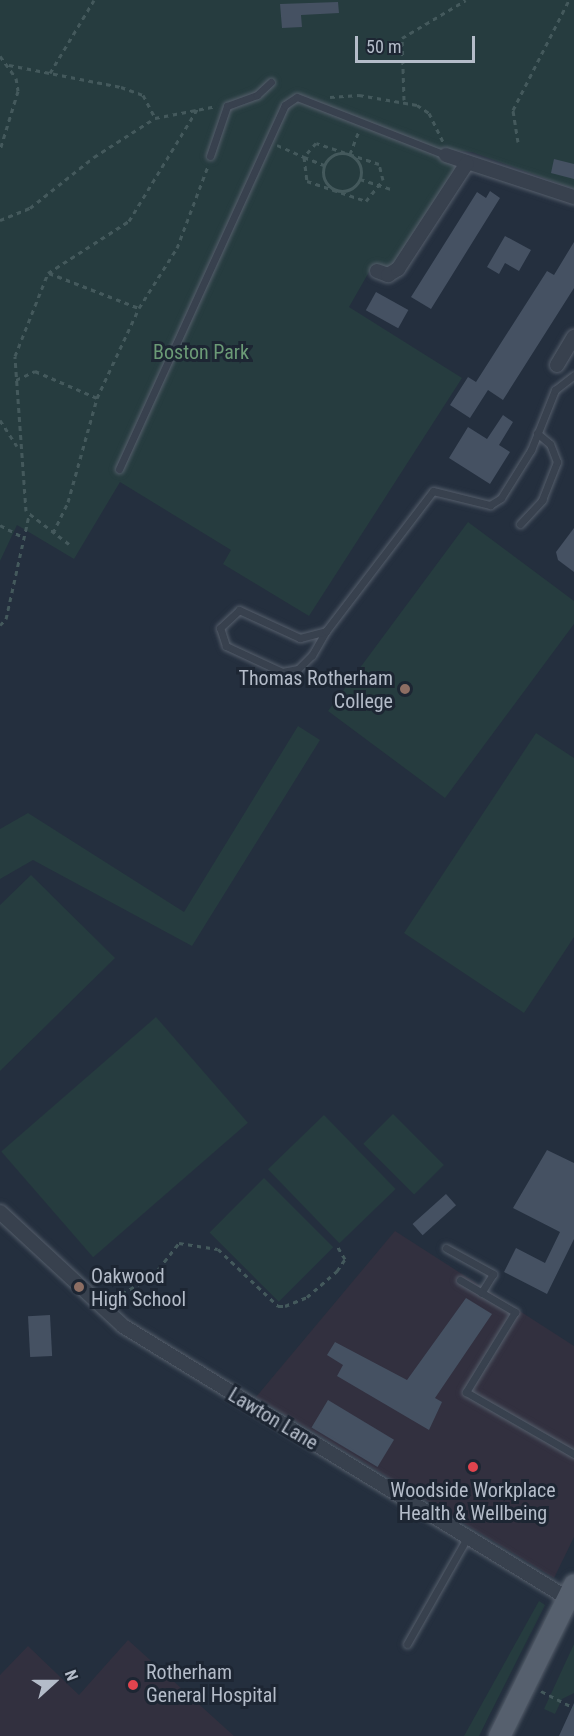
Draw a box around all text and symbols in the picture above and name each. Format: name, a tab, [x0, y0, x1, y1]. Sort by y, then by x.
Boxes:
scale bar	[358, 24, 478, 62]
text: 50 m	[366, 36, 401, 57]
park label: Boston Park	[153, 340, 249, 364]
place label: Thomas Rotherham College	[239, 666, 393, 713]
marker: Thomas Rotherham College	[398, 682, 412, 696]
place label: Oakwood High School	[91, 1264, 186, 1311]
marker: Oakwood High School	[72, 1280, 86, 1294]
street label: Lawton Lane	[224, 1383, 322, 1455]
marker: Woodside Workplace Health & Wellbeing	[464, 1458, 482, 1476]
place label: Woodside Workplace Health & Wellbeing	[390, 1478, 556, 1525]
north arrow	[24, 1652, 84, 1712]
place label: Rotherham General Hospital	[146, 1661, 277, 1708]
text: N	[61, 1667, 82, 1683]
marker: Rotherham General Hospital	[124, 1676, 142, 1694]

